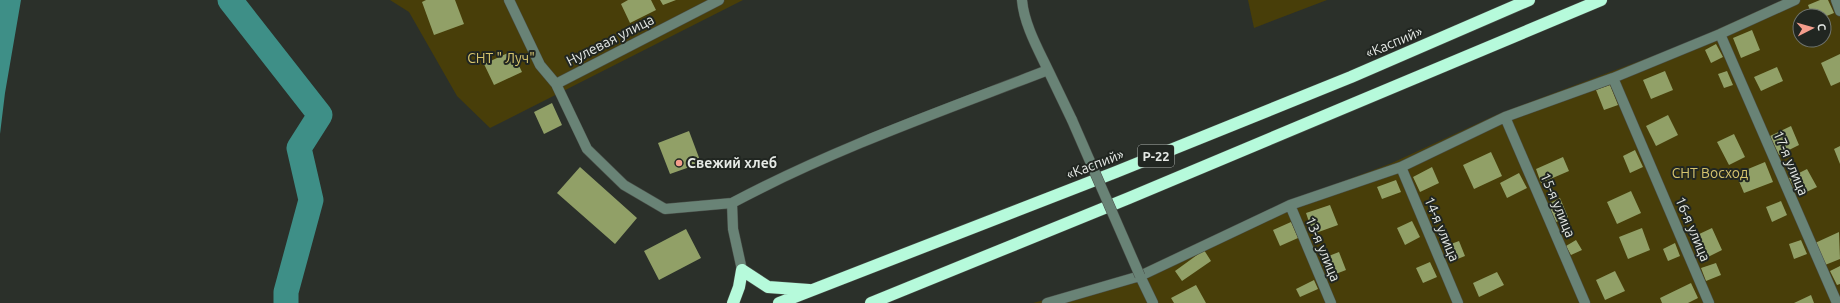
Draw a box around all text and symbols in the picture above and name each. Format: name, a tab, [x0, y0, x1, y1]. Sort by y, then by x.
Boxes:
north arrow	[1792, 8, 1832, 48]
street label: Нулевая улица	[564, 11, 656, 69]
street label: «Каспий»	[1363, 23, 1425, 61]
text: С	[1816, 23, 1828, 31]
park label: СНТ " Луч"	[467, 50, 535, 66]
street label: 17-я улица	[1770, 128, 1812, 198]
road number: Р-22	[1138, 145, 1174, 167]
street label: «Каспий»	[1064, 146, 1126, 182]
place label: Свежий хлеб	[687, 155, 777, 171]
marker: Свежий хлеб	[674, 158, 684, 168]
park label: СНТ Восход	[1672, 165, 1748, 181]
street label: 15-я улица	[1537, 170, 1579, 240]
street label: 14-я улица	[1421, 194, 1463, 264]
street label: 16-я улица	[1672, 194, 1714, 264]
street label: 13-я улица	[1302, 214, 1344, 284]

